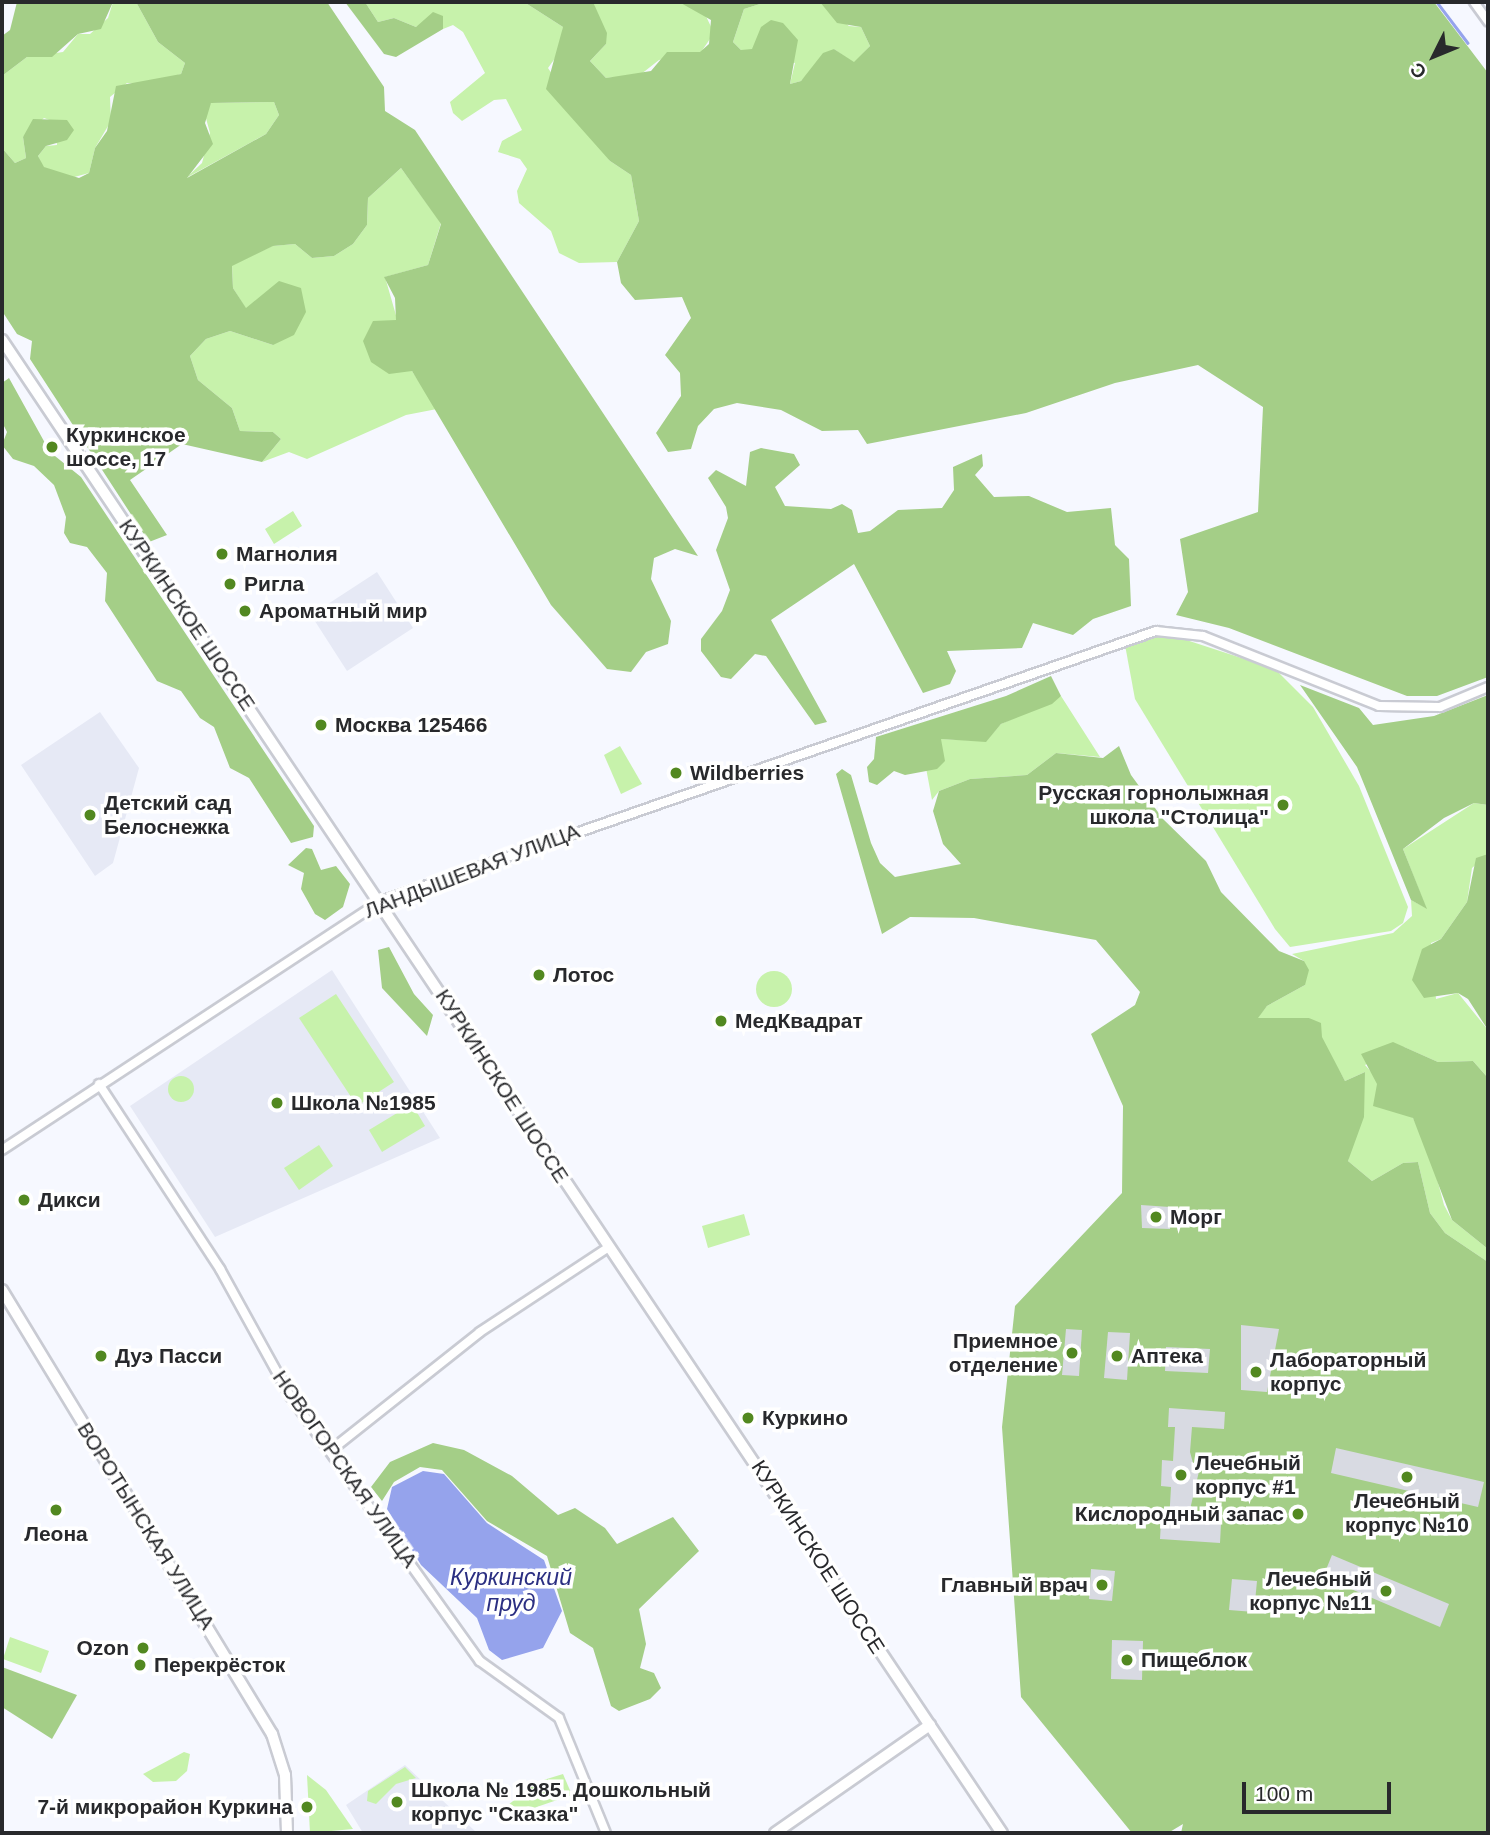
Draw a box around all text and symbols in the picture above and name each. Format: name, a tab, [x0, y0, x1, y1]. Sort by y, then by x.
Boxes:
north arrow	[1399, 21, 1469, 91]
text: С	[1406, 58, 1431, 83]
place label: Куркинское шоссе, 17	[66, 422, 186, 472]
marker: Куркинское шоссе, 17	[44, 439, 60, 455]
street label: КУРКИНСКОЕ ШОССЕ	[113, 514, 261, 716]
place label: Магнолия	[236, 541, 338, 567]
marker: Магнолия	[214, 546, 230, 562]
place label: Ригла	[244, 571, 304, 597]
marker: Ригла	[222, 576, 238, 592]
place label: Ароматный мир	[259, 598, 427, 624]
marker: Ароматный мир	[237, 603, 253, 619]
place label: Москва 125466	[335, 712, 487, 738]
marker: Москва 125466	[313, 717, 329, 733]
place label: Wildberries	[690, 760, 804, 786]
marker: Wildberries	[668, 765, 684, 781]
place label: Русская горнолыжная школа "Столица"	[1038, 780, 1269, 830]
place label: Детский сад Белоснежка	[104, 790, 231, 840]
marker: Русская горнолыжная школа "Столица"	[1275, 797, 1291, 813]
marker: Детский сад Белоснежка	[82, 807, 98, 823]
street label: ЛАНДЫШЕВАЯ УЛИЦА	[361, 818, 583, 924]
place label: Лотос	[553, 962, 614, 988]
marker: Лотос	[531, 967, 547, 983]
street label: КУРКИНСКОЕ ШОССЕ	[430, 985, 574, 1187]
place label: МедКвадрат	[735, 1008, 863, 1034]
marker: МедКвадрат	[713, 1013, 729, 1029]
place label: Школа №1985	[291, 1090, 436, 1116]
marker: Школа №1985	[269, 1095, 285, 1111]
place label: Дикси	[38, 1187, 101, 1213]
marker: Дикси	[16, 1192, 32, 1208]
place label: Морг	[1170, 1204, 1222, 1230]
marker: Морг	[1148, 1209, 1164, 1225]
place label: Приемное отделение	[949, 1328, 1058, 1378]
place label: Дуэ Пасси	[115, 1343, 222, 1369]
place label: Аптека	[1131, 1343, 1203, 1369]
marker: Приемное отделение	[1064, 1345, 1080, 1361]
place label: Лабораторный корпус	[1270, 1347, 1426, 1397]
marker: Дуэ Пасси	[93, 1348, 109, 1364]
marker: Аптека	[1109, 1348, 1125, 1364]
marker: Лабораторный корпус	[1248, 1364, 1264, 1380]
street label: НОВОГОРСКАЯ УЛИЦА	[267, 1366, 423, 1572]
place label: Куркино	[762, 1405, 848, 1431]
marker: Куркино	[740, 1410, 756, 1426]
street label: ВОРОТЫНСКАЯ УЛИЦА	[72, 1418, 220, 1634]
place label: Лечебный корпус #1	[1195, 1450, 1301, 1500]
street label: КУРКИНСКОЕ ШОССЕ	[746, 1456, 890, 1658]
marker: Лечебный корпус #1	[1173, 1467, 1189, 1483]
marker: Лечебный корпус №10	[1399, 1469, 1415, 1485]
place label: Лечебный корпус №10	[1345, 1488, 1469, 1538]
place label: Кислородный запас	[1075, 1501, 1284, 1527]
marker: Леона	[48, 1502, 64, 1518]
marker: Кислородный запас	[1290, 1506, 1306, 1522]
place label: Леона	[24, 1521, 88, 1547]
water label: Куркинский пруд	[450, 1563, 572, 1617]
place label: Лечебный корпус №11	[1249, 1566, 1372, 1616]
place label: Главный врач	[941, 1572, 1088, 1598]
marker: Главный врач	[1094, 1577, 1110, 1593]
marker: Лечебный корпус №11	[1378, 1583, 1394, 1599]
place label: Ozon	[77, 1635, 129, 1661]
marker: Ozon	[135, 1640, 151, 1656]
place label: Пищеблок	[1141, 1647, 1247, 1673]
place label: Перекрёсток	[154, 1652, 285, 1678]
marker: Пищеблок	[1119, 1652, 1135, 1668]
marker: Перекрёсток	[132, 1657, 148, 1673]
scale bar	[1245, 1769, 1394, 1813]
place label: Школа № 1985. Дошкольный корпус "Сказка"	[411, 1777, 711, 1827]
text: 100 m	[1255, 1782, 1313, 1805]
place label: 7-й микрорайон Куркина	[37, 1794, 293, 1820]
marker: Школа № 1985. Дошкольный корпус "Сказка"	[389, 1794, 405, 1810]
marker: 7-й микрорайон Куркина	[299, 1799, 315, 1815]

